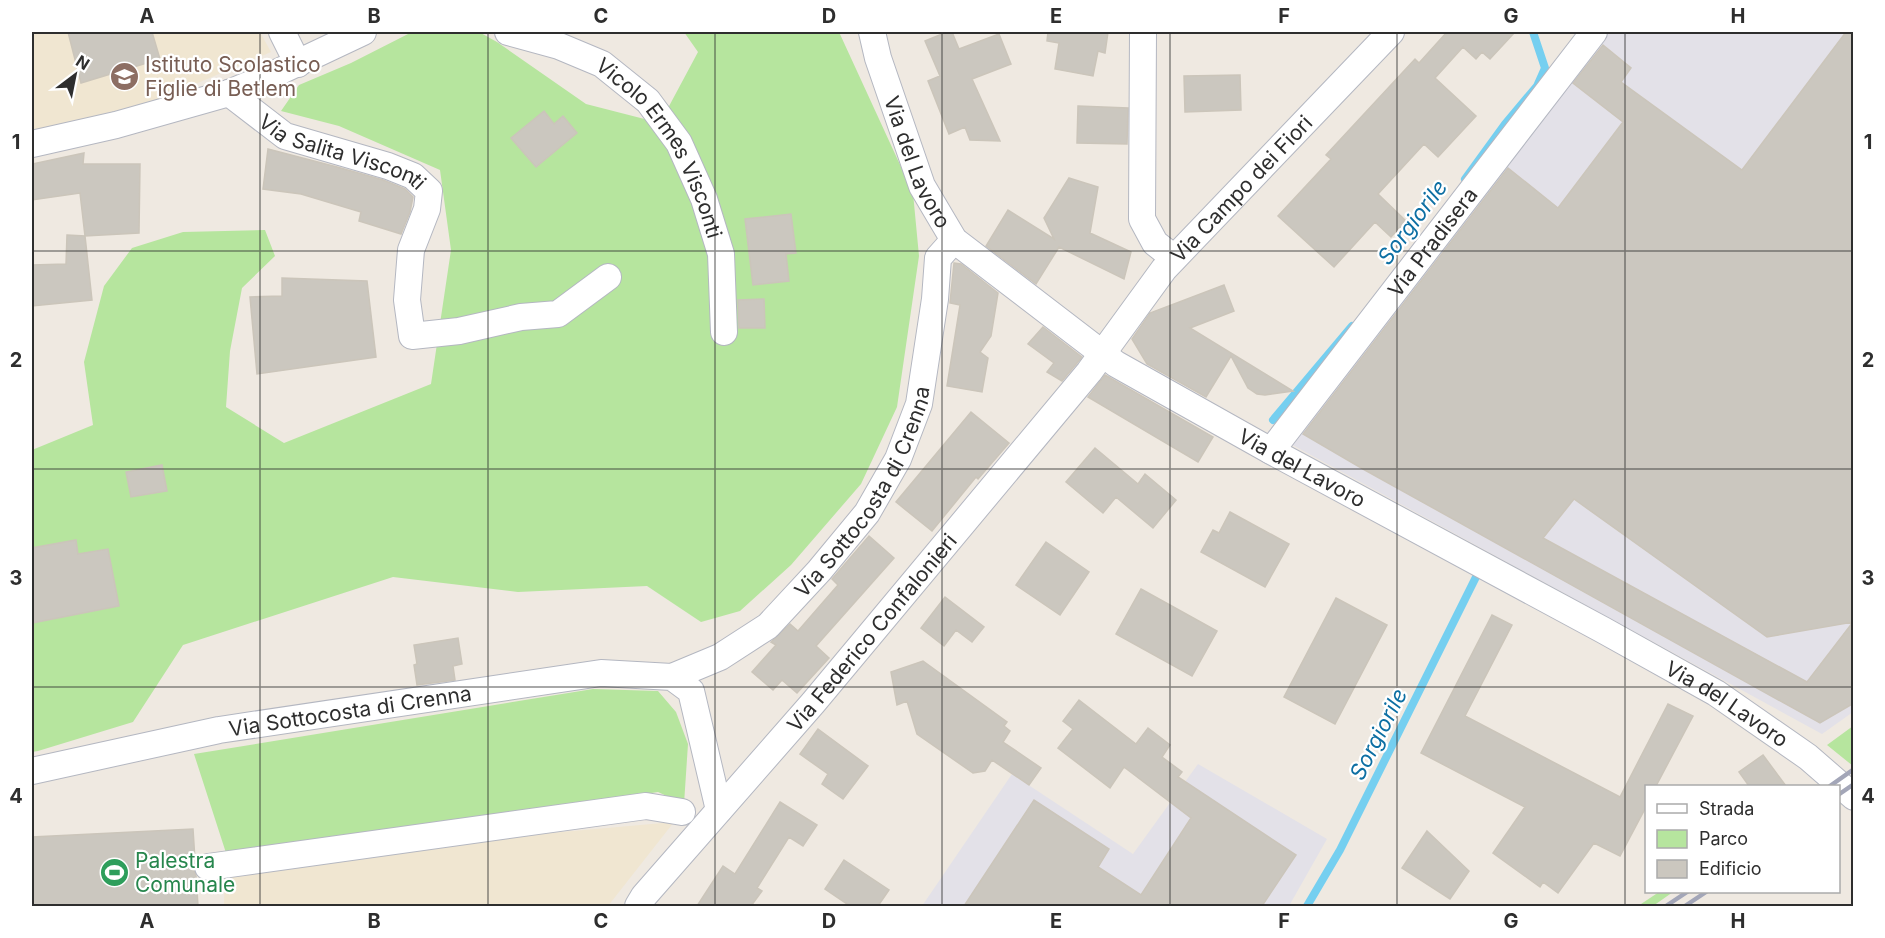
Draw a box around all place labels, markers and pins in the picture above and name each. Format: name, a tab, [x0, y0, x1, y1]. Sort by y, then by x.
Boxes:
place label: Istituto Scolastico Figlie di Betlem	[145, 52, 321, 101]
school or university icon: Istituto Scolastico Figlie di Betlem	[108, 60, 140, 92]
place label: Palestra Comunale	[135, 848, 235, 897]
sports icon: Palestra Comunale	[98, 856, 130, 888]

